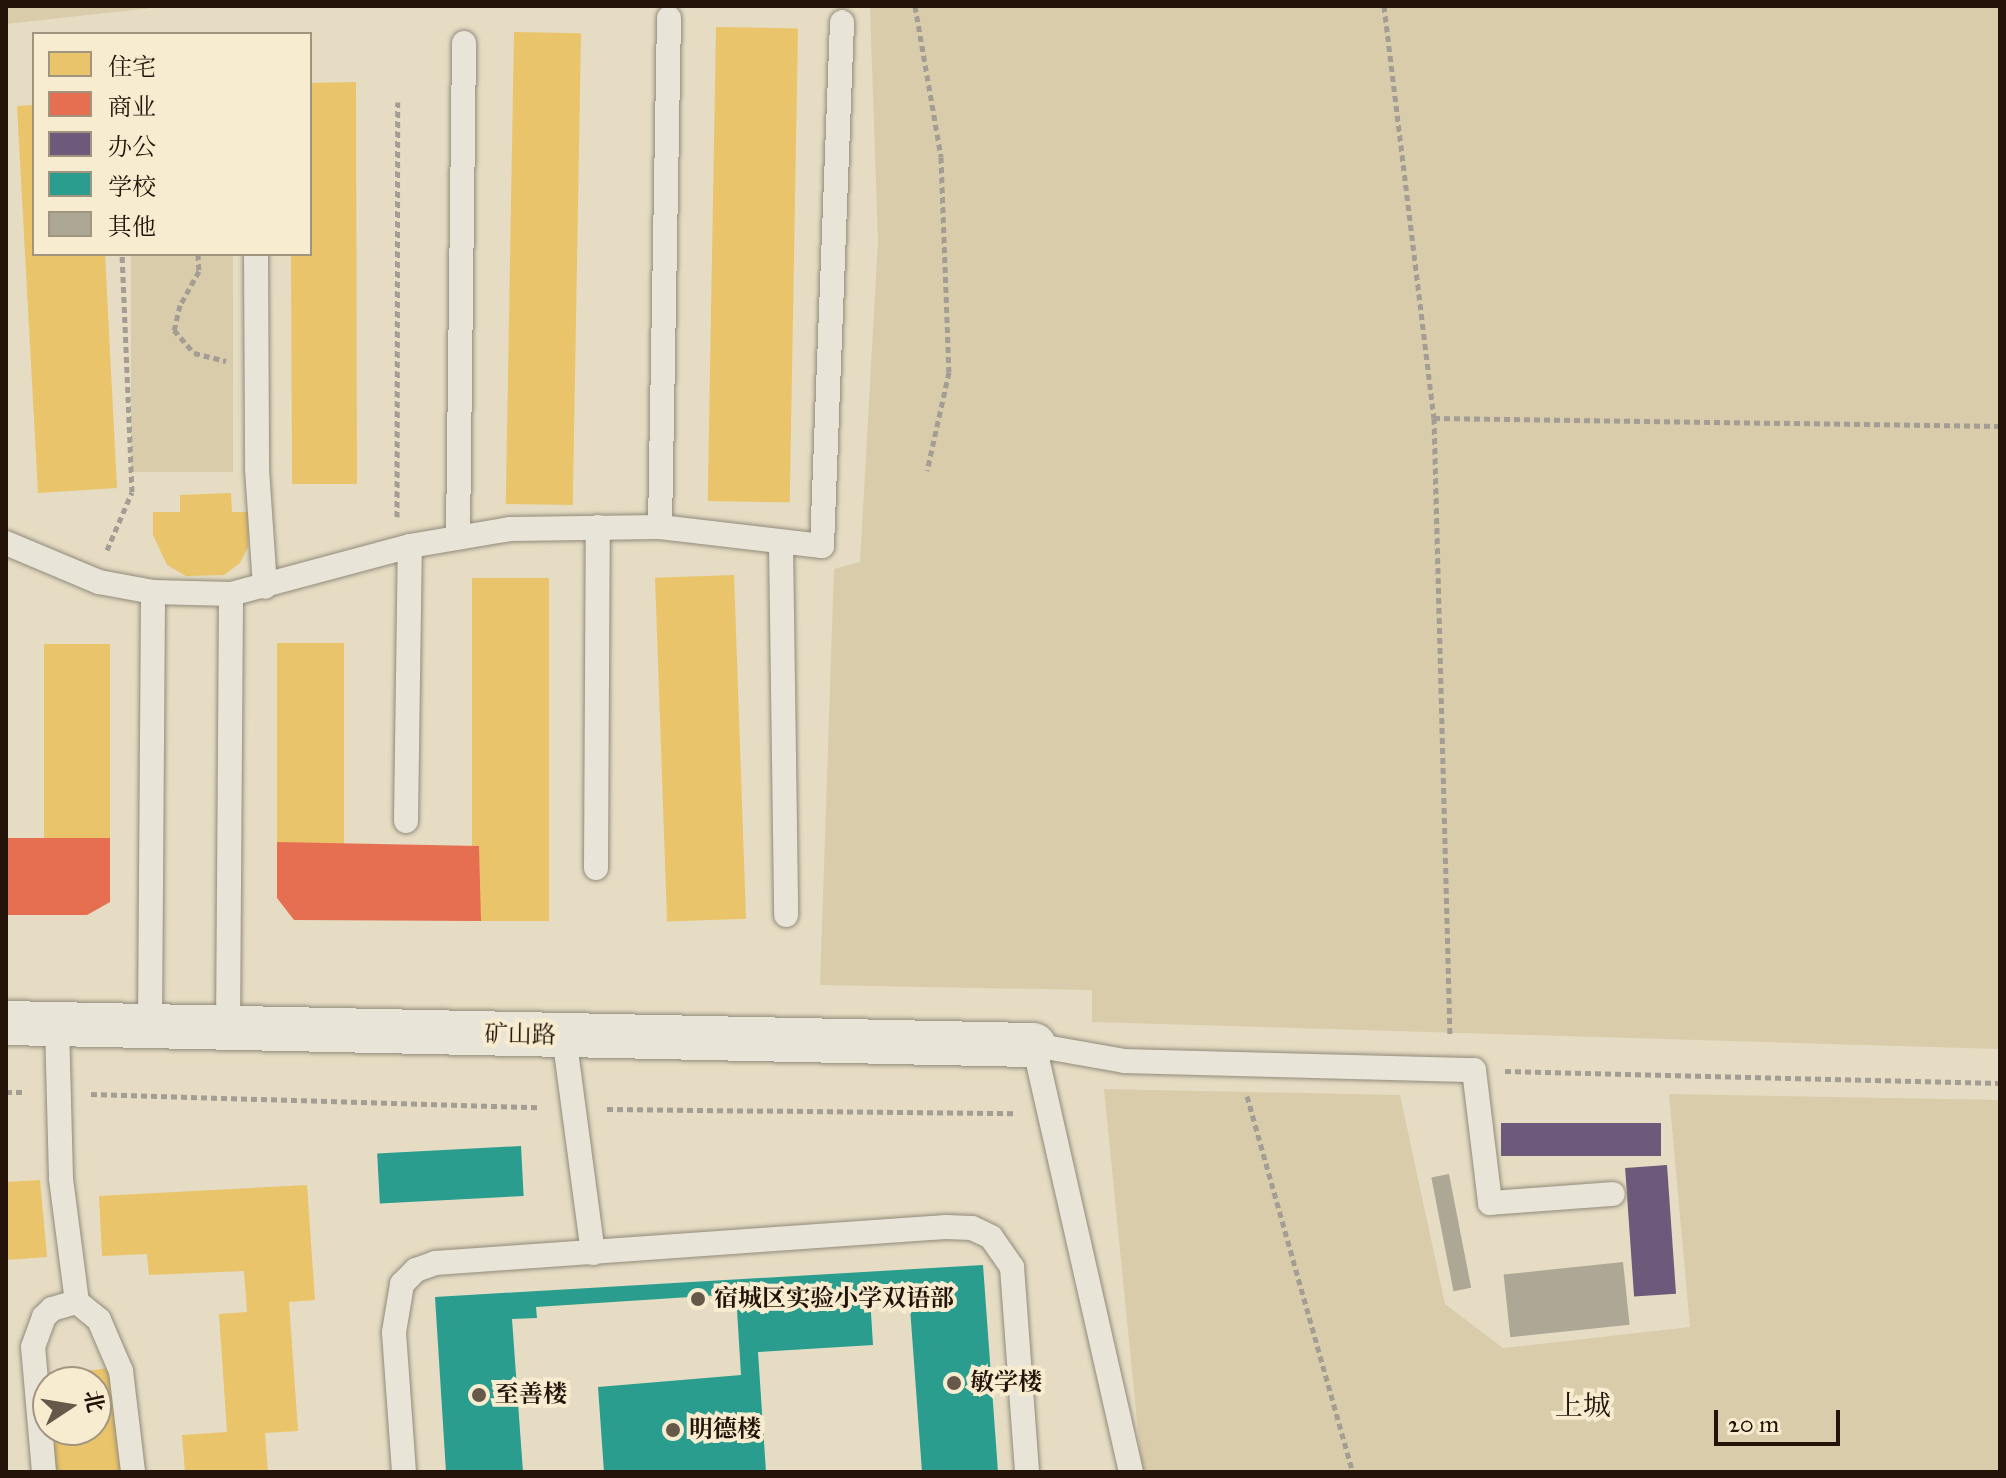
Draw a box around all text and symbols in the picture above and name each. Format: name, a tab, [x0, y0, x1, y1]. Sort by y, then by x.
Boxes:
legend	[32, 32, 312, 256]
text: 住宅	[108, 52, 156, 82]
text: 商业	[108, 92, 156, 122]
text: 办公	[108, 132, 156, 162]
text: 学校	[108, 172, 156, 202]
text: 其他	[108, 212, 156, 242]
street label: 矿山路	[484, 1020, 556, 1050]
place label: 宿城区实验小学双语部	[714, 1285, 954, 1313]
marker: 宿城区实验小学双语部	[689, 1290, 707, 1308]
north arrow	[32, 1366, 112, 1446]
place label: 敏学楼	[970, 1369, 1042, 1397]
marker: 敏学楼	[945, 1374, 963, 1392]
place label: 至善楼	[495, 1381, 567, 1409]
marker: 至善楼	[470, 1386, 488, 1404]
text: 北	[79, 1388, 110, 1415]
district label: 上城	[1555, 1389, 1611, 1423]
scale bar	[1718, 1394, 1844, 1444]
text: 20 m	[1728, 1409, 1779, 1439]
place label: 明德楼	[689, 1416, 761, 1444]
marker: 明德楼	[664, 1421, 682, 1439]

